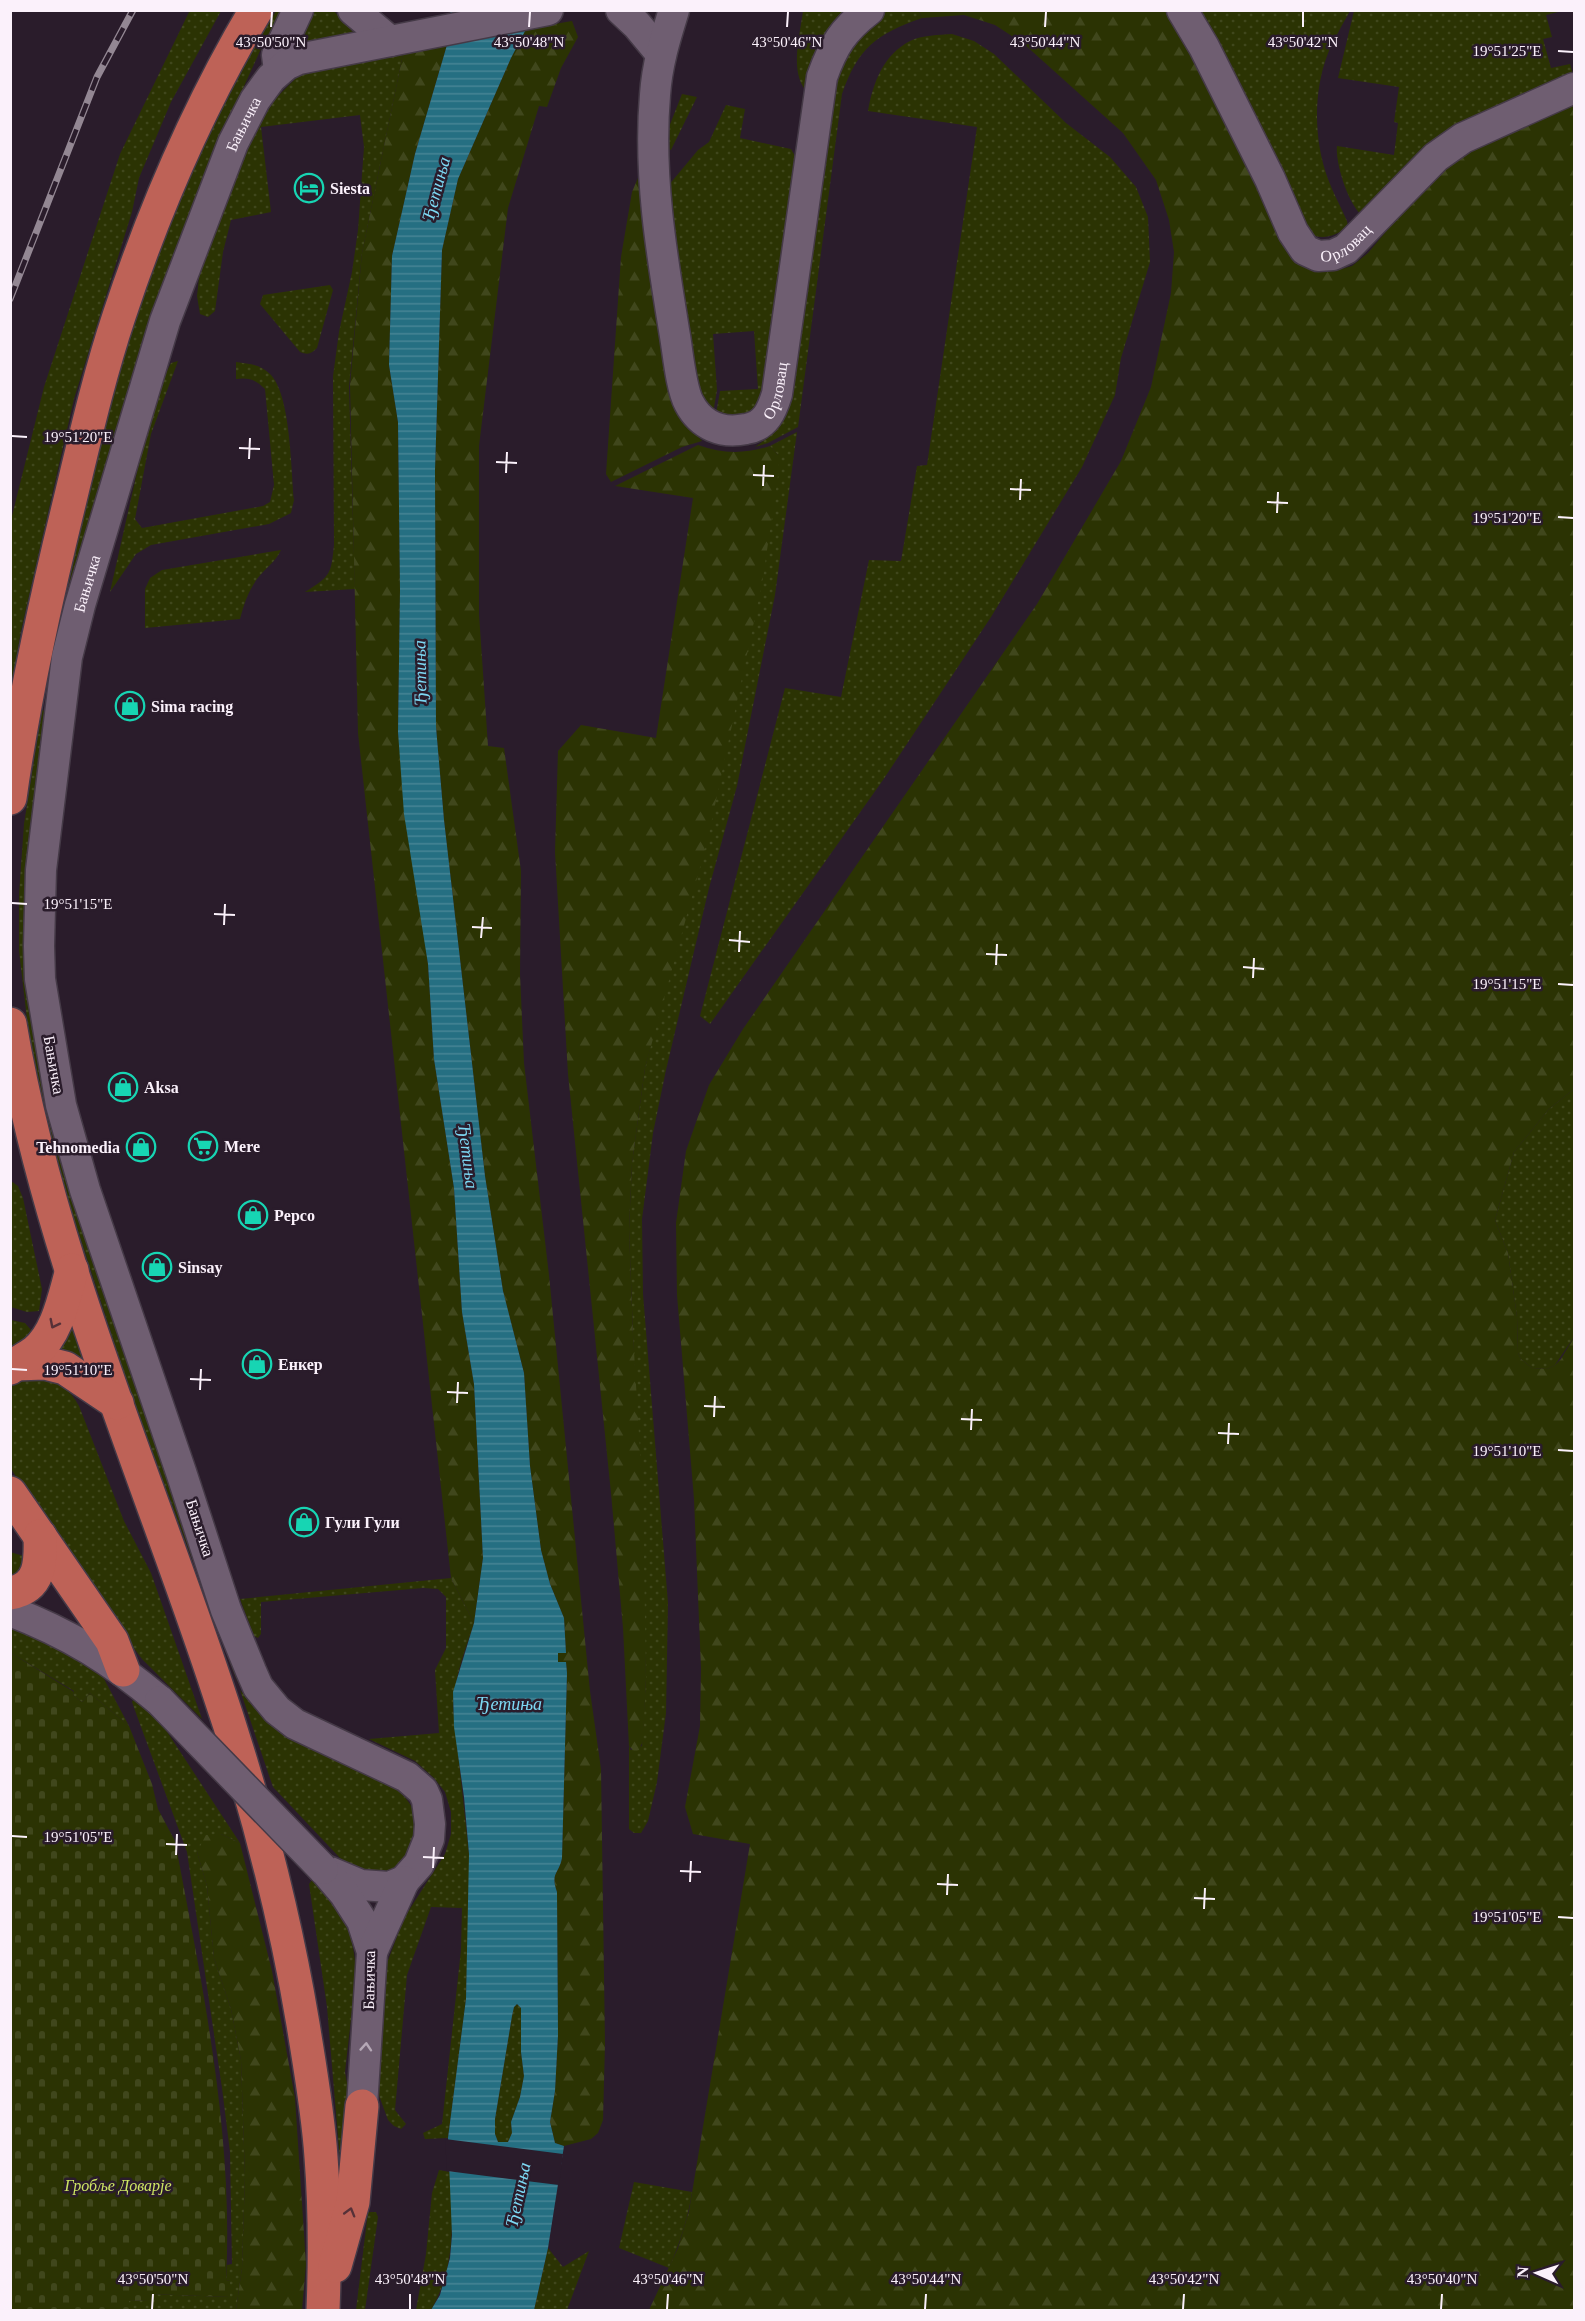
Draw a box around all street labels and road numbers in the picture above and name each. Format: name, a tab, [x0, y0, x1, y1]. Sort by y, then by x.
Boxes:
street label: Бањичка	[222, 94, 264, 154]
street label: Орловац	[1320, 220, 1375, 264]
street label: Орловац	[759, 361, 791, 422]
street label: Бањичка	[70, 553, 103, 614]
street label: Бањичка	[40, 1034, 68, 1096]
street label: Бањичка	[183, 1497, 217, 1559]
street label: Бањичка	[360, 1950, 378, 2010]

